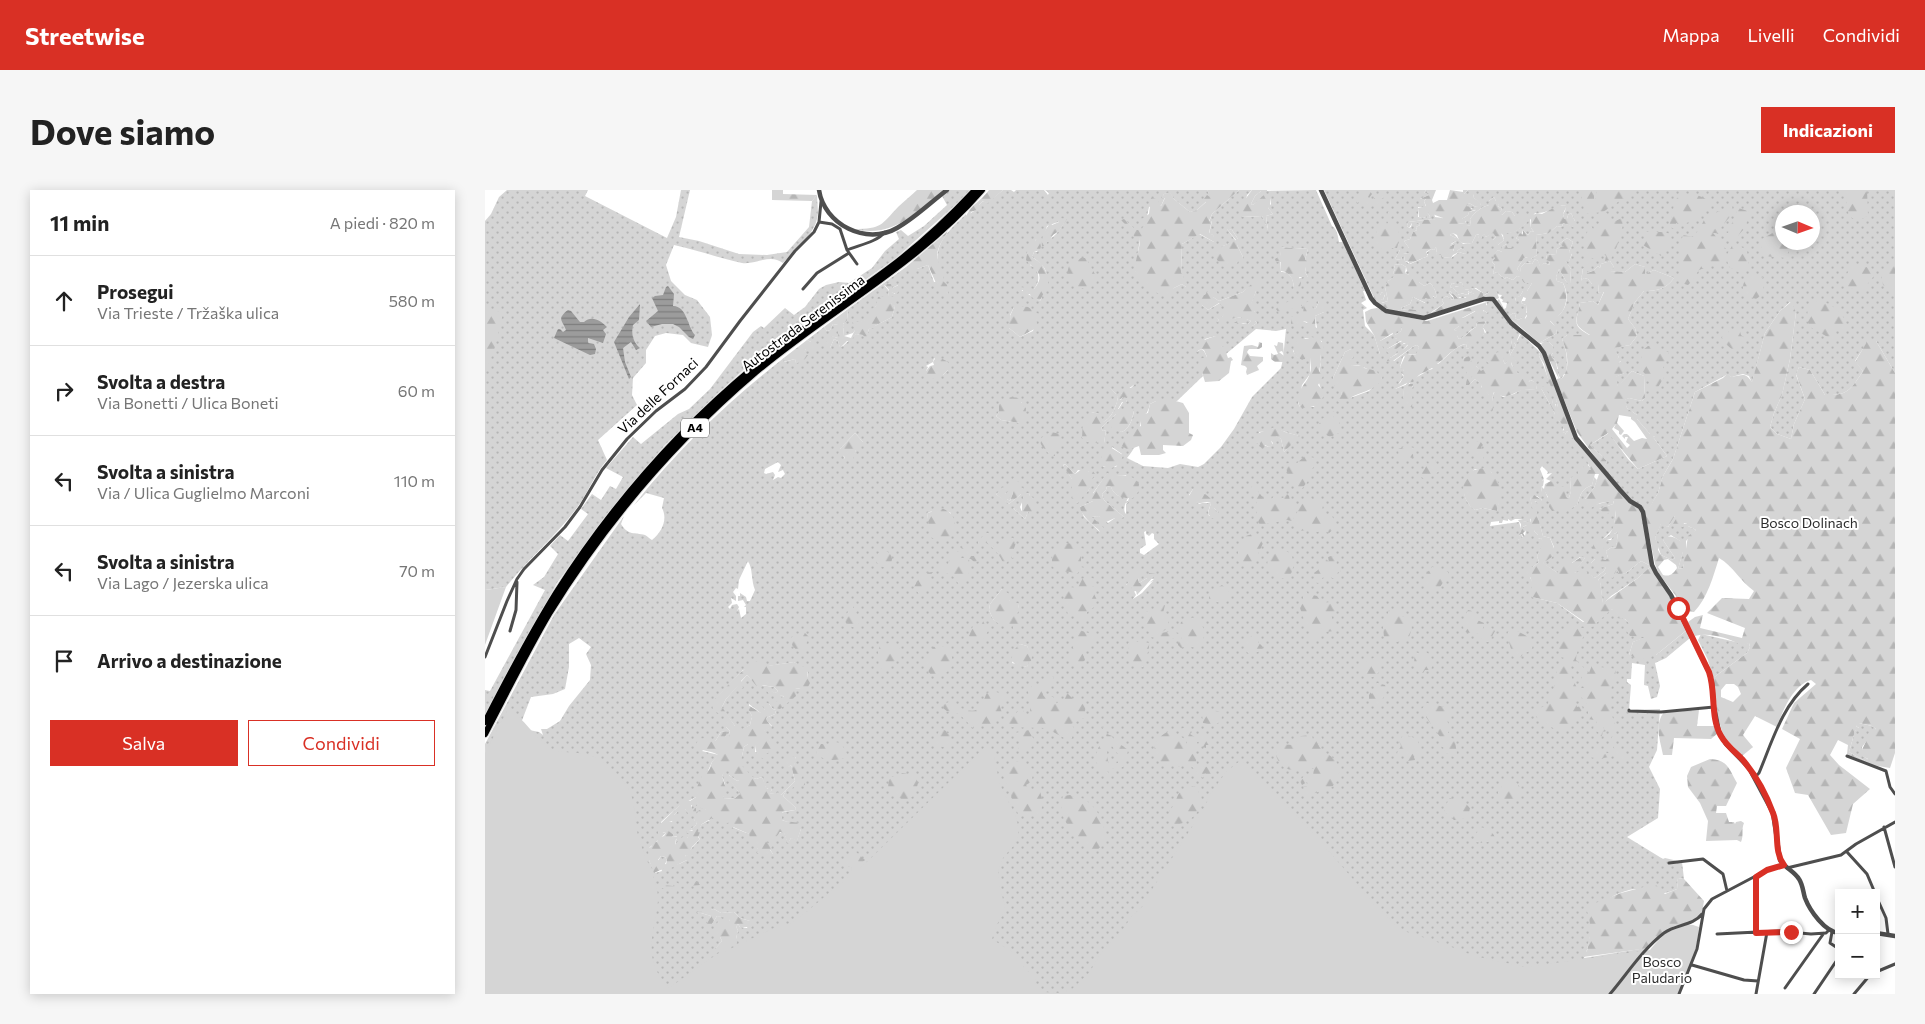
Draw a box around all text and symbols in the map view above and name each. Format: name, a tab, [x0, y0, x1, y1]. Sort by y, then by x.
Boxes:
text: Streetwise	[25, 21, 145, 50]
text: Mappa	[1662, 24, 1720, 46]
text: Livelli	[1748, 24, 1795, 46]
text: Condividi	[1823, 24, 1900, 46]
button: Indicazioni	[1761, 107, 1895, 153]
text: Dove siamo	[30, 109, 215, 152]
north arrow	[1775, 205, 1820, 250]
text: 11 min	[50, 210, 109, 235]
text: A piedi · 820 m	[330, 213, 435, 232]
street label: Autostrada Serenissima	[738, 271, 868, 375]
text: Prosegui	[97, 280, 174, 303]
icon: ahead	[50, 287, 78, 315]
text: 580 m	[389, 291, 435, 310]
text: Via Trieste / Tržaška ulica	[97, 303, 279, 322]
street label: Via delle Fornaci	[614, 354, 701, 437]
text: Svolta a destra	[97, 370, 225, 393]
icon: right	[50, 377, 78, 405]
text: 60 m	[398, 381, 435, 400]
text: Via Bonetti / Ulica Boneti	[97, 393, 279, 412]
road number: A4	[681, 418, 709, 438]
text: Svolta a sinistra	[97, 460, 235, 483]
icon: left	[50, 467, 78, 495]
text: 110 m	[394, 471, 435, 490]
text: Via / Ulica Guglielmo Marconi	[97, 483, 310, 502]
park label: Bosco Dolinach	[1760, 514, 1858, 531]
text: Svolta a sinistra	[97, 550, 235, 573]
icon: left	[50, 557, 78, 585]
text: 70 m	[399, 561, 435, 580]
text: Via Lago / Jezerska ulica	[97, 573, 269, 592]
route start	[1667, 597, 1690, 620]
icon: arrive	[50, 647, 78, 675]
text: Arrivo a destinazione	[97, 649, 282, 672]
button: Salva	[50, 720, 238, 766]
button: Condividi	[248, 720, 435, 766]
map controls	[1835, 889, 1880, 979]
button: +	[1835, 889, 1880, 934]
route end	[1780, 921, 1803, 944]
button: −	[1835, 934, 1880, 979]
park label: Bosco Paludario	[1632, 953, 1692, 986]

